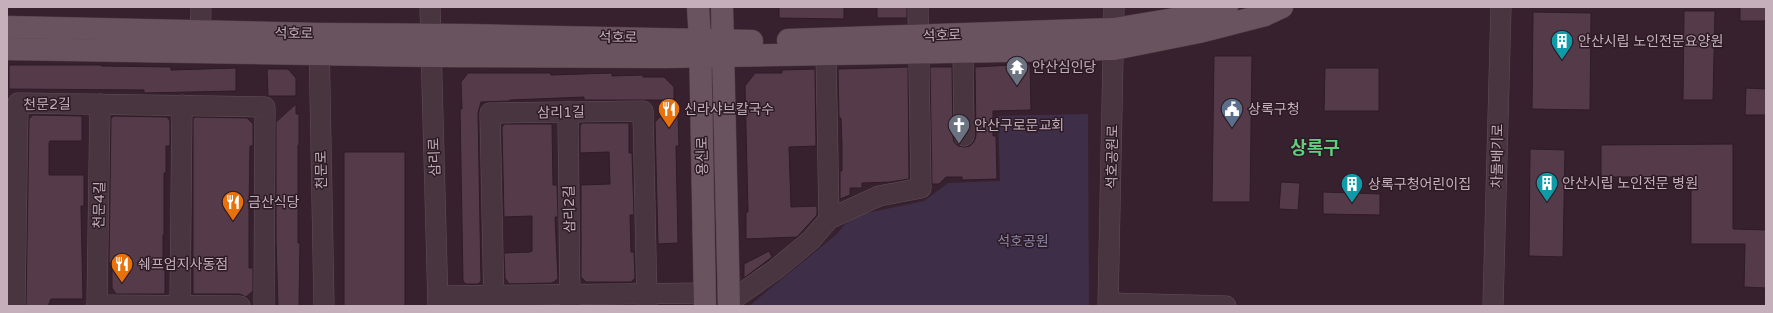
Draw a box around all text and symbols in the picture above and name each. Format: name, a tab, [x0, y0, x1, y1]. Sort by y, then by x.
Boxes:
street label: 석호로	[275, 25, 314, 42]
street label: 석호로	[922, 26, 962, 45]
building icon: 안산시립 노인전문요양원	[1549, 28, 1575, 61]
street label: 석호로	[599, 29, 638, 46]
place label: 안산시립 노인전문요양원	[1578, 33, 1723, 50]
temple icon: 안산심인당	[1004, 54, 1030, 87]
place label: 안산심인당	[1032, 59, 1097, 76]
street label: 천문2길	[23, 96, 71, 113]
restaurant icon: 신라샤브칼국수	[656, 96, 682, 129]
public building icon: 상록구청	[1219, 96, 1245, 129]
place label: 신라샤브칼국수	[684, 101, 774, 118]
place label: 상록구청	[1248, 101, 1300, 118]
street label: 삼리1길	[537, 104, 585, 121]
church icon: 안산구로문교회	[946, 112, 972, 145]
place label: 안산구로문교회	[974, 117, 1064, 134]
street label: 차돌배기로	[1488, 124, 1507, 188]
street label: 석호공원로	[1103, 125, 1122, 189]
street label: 용신로	[694, 136, 711, 175]
street label: 삼리로	[425, 137, 444, 177]
district label: 상록구	[1290, 137, 1340, 159]
street label: 천문로	[313, 150, 330, 189]
building icon: 안산시립 노인전문 병원	[1534, 170, 1560, 203]
building icon: 상록구청어린이집	[1339, 171, 1365, 204]
place label: 안산시립 노인전문 병원	[1562, 175, 1698, 192]
place label: 상록구청어린이집	[1368, 176, 1471, 193]
street label: 천문4길	[91, 181, 108, 229]
street label: 삼리2길	[561, 185, 578, 233]
restaurant icon: 금산식당	[220, 189, 246, 222]
place label: 금산식당	[248, 194, 300, 211]
park label: 석호공원	[997, 233, 1049, 250]
restaurant icon: 쉐프엄지사동점	[109, 251, 135, 284]
place label: 쉐프엄지사동점	[138, 256, 228, 273]

